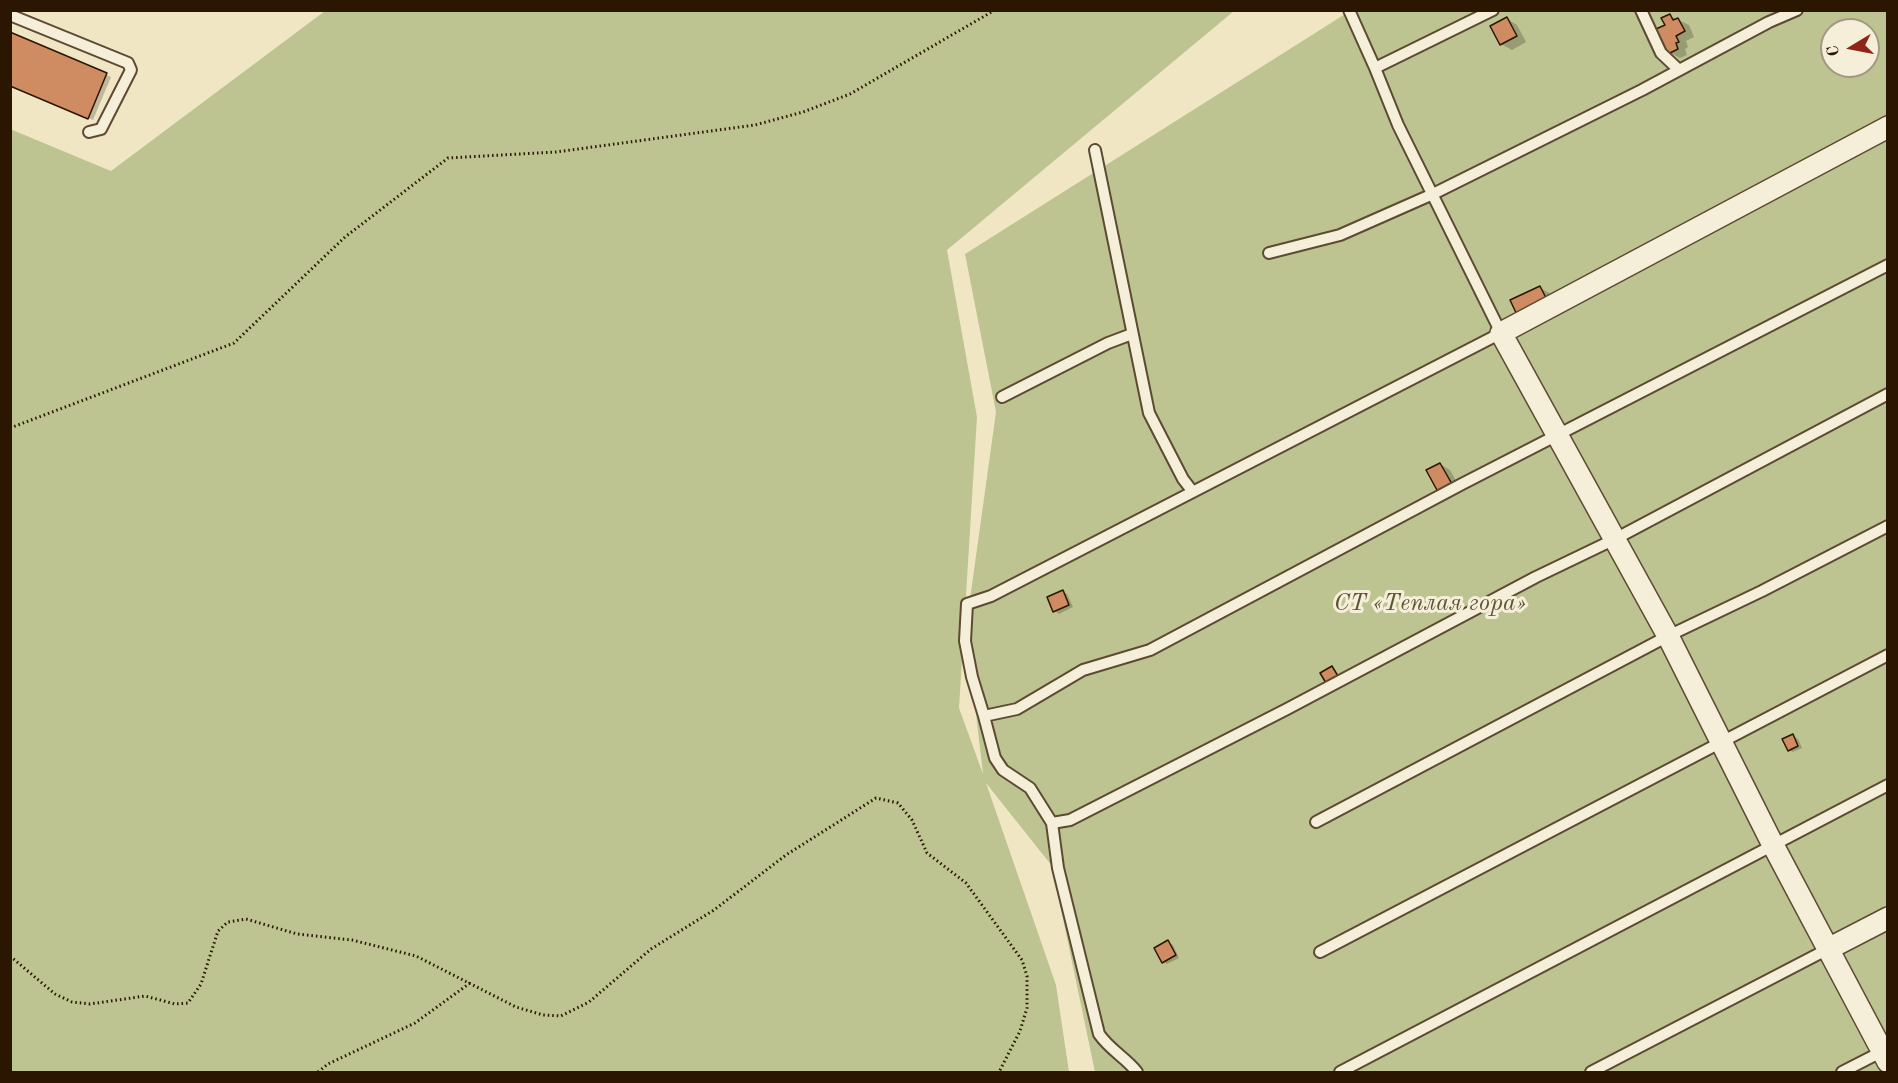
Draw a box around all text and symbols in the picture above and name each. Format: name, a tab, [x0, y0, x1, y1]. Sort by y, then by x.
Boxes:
north arrow	[1820, 18, 1880, 78]
text: С	[1825, 44, 1843, 57]
park label: СТ «Теплая гора»	[1334, 590, 1526, 618]

